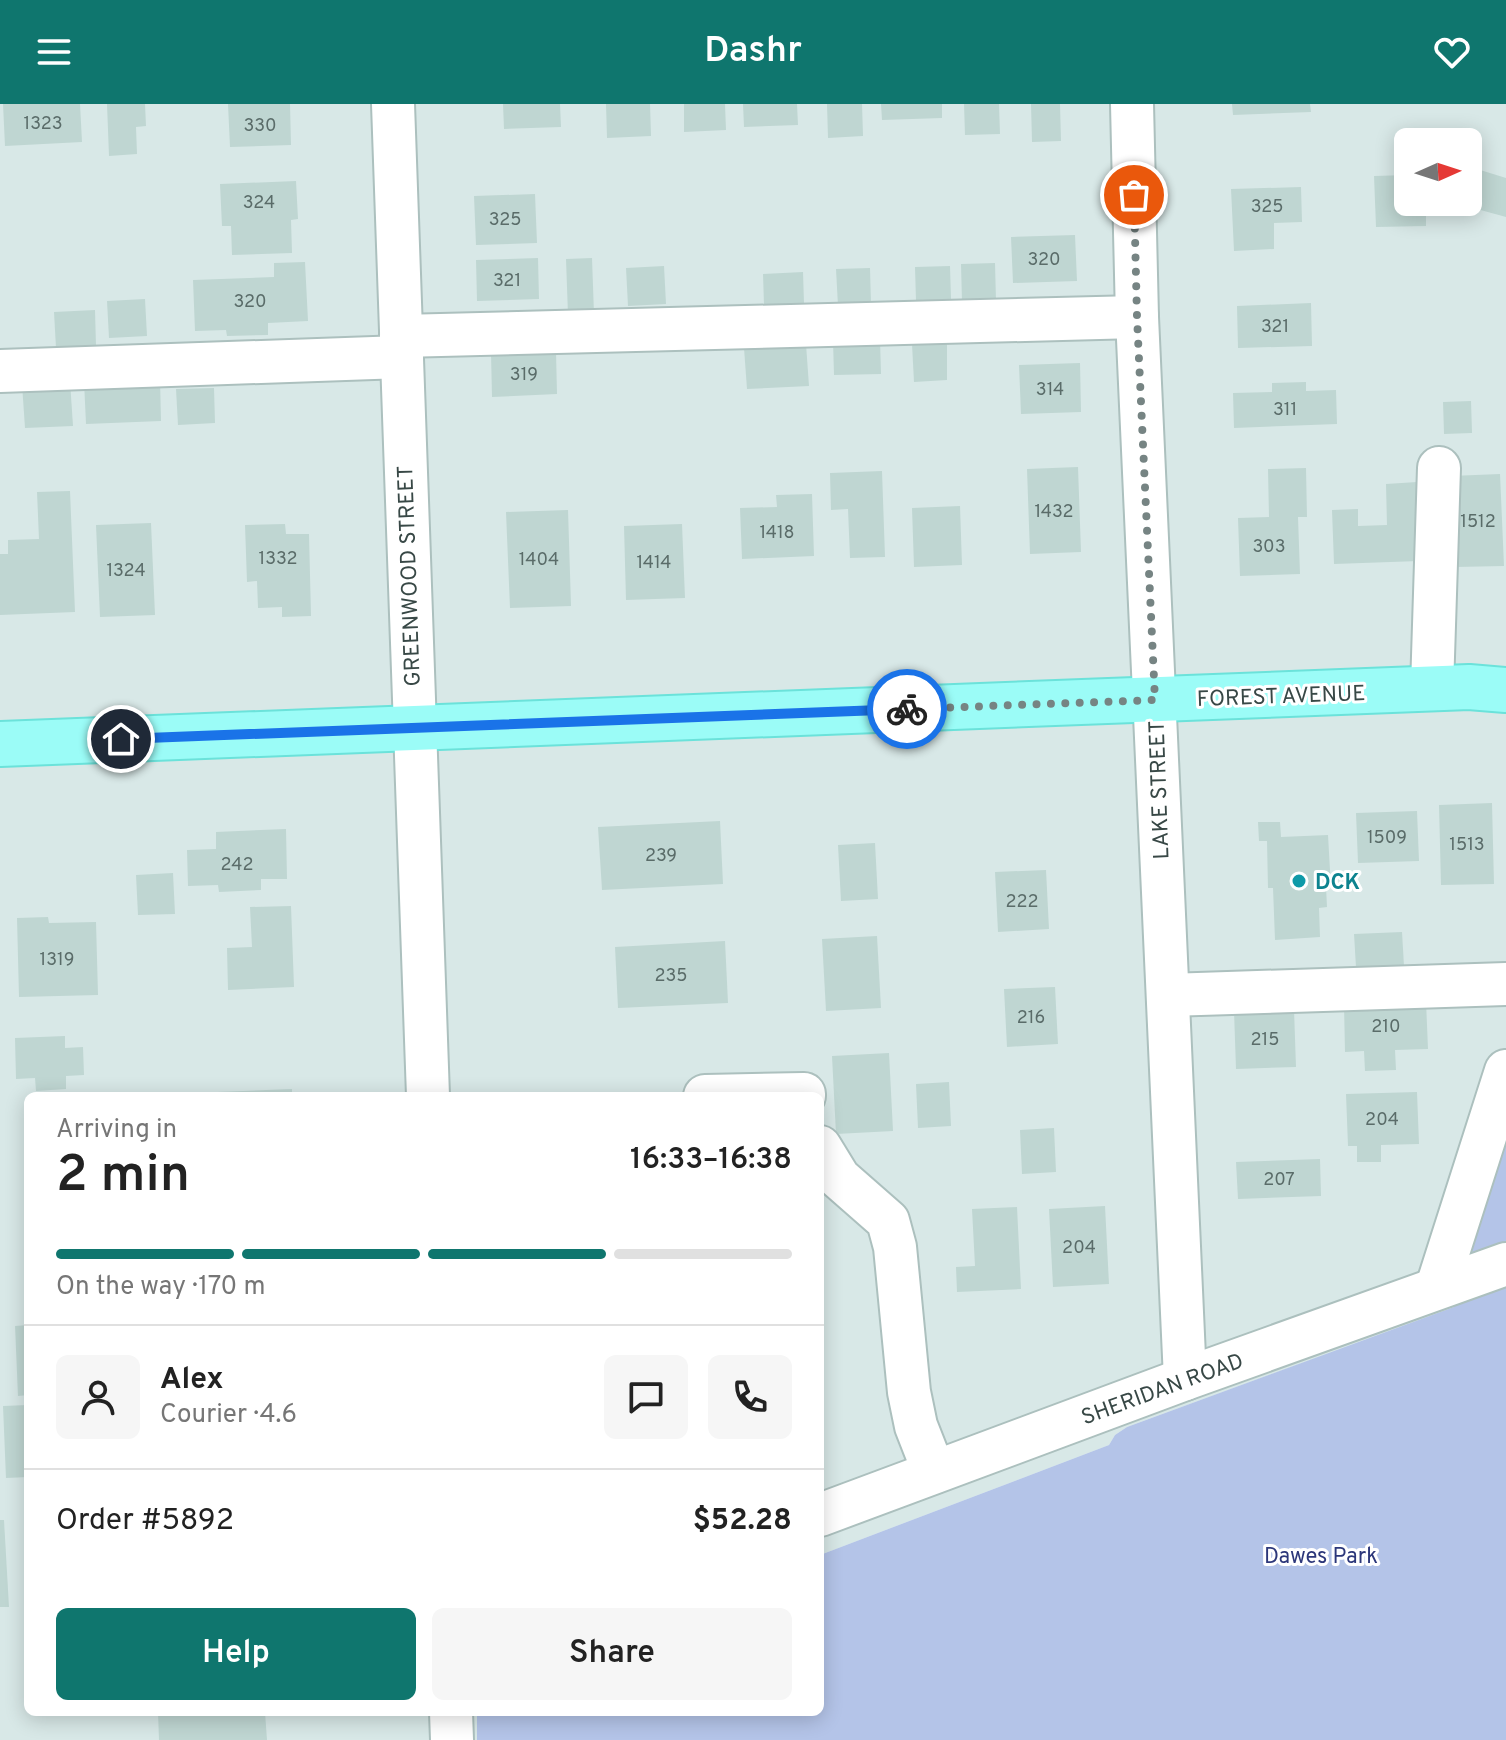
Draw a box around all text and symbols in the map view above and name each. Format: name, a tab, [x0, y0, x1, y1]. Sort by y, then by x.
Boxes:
text: Dashr	[704, 29, 802, 75]
icon: menu	[32, 30, 76, 74]
icon: heart	[1430, 30, 1474, 74]
house number: 1323	[23, 113, 63, 136]
house number: 330	[243, 115, 277, 138]
north arrow	[1394, 128, 1482, 216]
map controls	[1394, 128, 1482, 216]
pin	[1100, 161, 1168, 229]
icon: bag	[1112, 173, 1156, 217]
house number: 324	[243, 192, 275, 215]
house number: 325	[1251, 196, 1283, 219]
house number: 325	[489, 209, 521, 232]
house number: 320	[1027, 249, 1061, 272]
house number: 321	[493, 270, 521, 293]
house number: 320	[233, 291, 267, 314]
house number: 321	[1261, 316, 1289, 339]
house number: 319	[510, 364, 538, 387]
house number: 314	[1036, 379, 1064, 402]
house number: 311	[1273, 399, 1297, 422]
street label: GREENWOOD STREET	[393, 465, 428, 687]
house number: 1432	[1034, 501, 1074, 524]
house number: 1512	[1460, 511, 1496, 534]
house number: 1418	[759, 522, 795, 545]
house number: 303	[1252, 536, 1286, 559]
house number: 1332	[258, 548, 298, 571]
house number: 1404	[519, 549, 559, 572]
house number: 1414	[636, 552, 672, 575]
house number: 1324	[106, 560, 146, 583]
courier	[867, 669, 947, 749]
street label: FOREST AVENUE	[1196, 681, 1366, 714]
icon: bike	[885, 687, 929, 731]
pin	[87, 705, 155, 773]
icon: home	[99, 717, 143, 761]
street label: LAKE STREET	[1145, 720, 1176, 860]
house number: 1509	[1367, 827, 1407, 850]
house number: 1513	[1449, 834, 1485, 857]
house number: 239	[645, 845, 677, 868]
house number: 242	[220, 854, 254, 877]
place label: DCK	[1315, 870, 1360, 897]
marker: DCK	[1290, 872, 1308, 890]
house number: 222	[1005, 891, 1039, 914]
house number: 1319	[40, 949, 74, 972]
house number: 235	[654, 965, 688, 988]
house number: 216	[1017, 1007, 1045, 1030]
house number: 210	[1371, 1016, 1401, 1039]
house number: 215	[1251, 1029, 1279, 1052]
house number: 204	[1365, 1109, 1399, 1132]
text: Arriving in	[56, 1114, 177, 1147]
text: 16:33–16:38	[630, 1142, 792, 1179]
text: 2 min	[56, 1144, 190, 1210]
house number: 207	[1263, 1169, 1295, 1192]
house number: 204	[1062, 1237, 1096, 1260]
text: On the way · 170 m	[56, 1271, 265, 1304]
street label: SHERIDAN ROAD	[1078, 1348, 1248, 1432]
button: person	[56, 1355, 140, 1439]
button: chat	[604, 1355, 688, 1439]
button: phone	[708, 1355, 792, 1439]
text: Alex	[160, 1362, 224, 1399]
text: Courier · 4.6	[160, 1399, 297, 1432]
text: Order #5892	[56, 1503, 234, 1540]
text: $52.28	[693, 1503, 792, 1540]
park label: Dawes Park	[1264, 1544, 1378, 1571]
button: Help	[56, 1608, 416, 1700]
button: Share	[432, 1608, 792, 1700]

